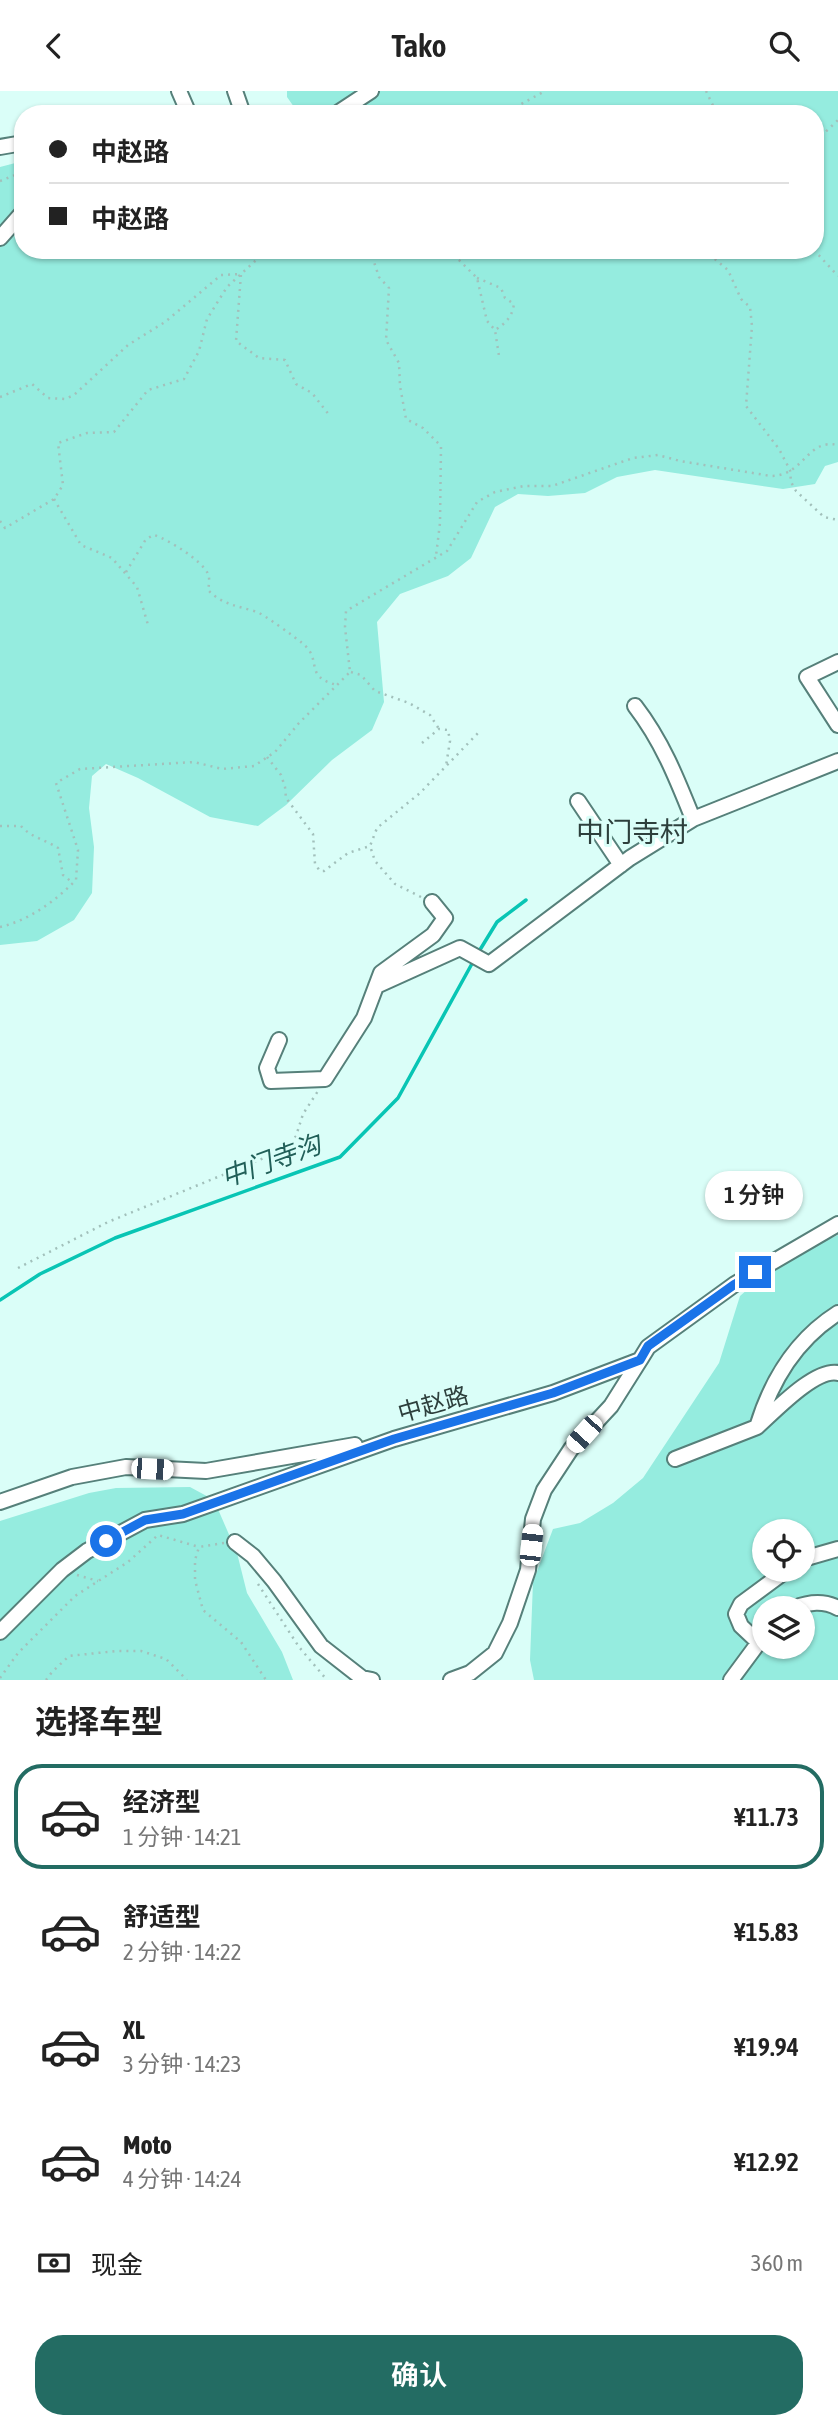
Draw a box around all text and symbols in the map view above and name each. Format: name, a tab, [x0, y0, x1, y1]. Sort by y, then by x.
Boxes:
icon: back	[35, 27, 73, 65]
text: Tako	[391, 27, 447, 64]
icon: search	[765, 27, 803, 65]
text: 中赵路	[91, 137, 169, 167]
text: 中赵路	[91, 204, 169, 234]
district label: 中门寺村	[576, 816, 688, 848]
water label: 中门寺沟	[217, 1128, 328, 1193]
callout: 1 分钟	[706, 1171, 804, 1219]
text: 1 分钟	[724, 1182, 784, 1208]
route end	[739, 1256, 771, 1288]
street label: 中赵路	[395, 1381, 471, 1427]
car	[563, 1411, 606, 1457]
car	[131, 1457, 174, 1481]
map controls	[752, 1519, 815, 1659]
button: locate	[752, 1519, 815, 1582]
car	[519, 1523, 544, 1567]
route start	[90, 1525, 122, 1557]
button: layers	[752, 1596, 815, 1659]
text: 选择车型	[35, 1703, 163, 1740]
icon: car	[39, 1785, 102, 1848]
text: 经济型	[123, 1787, 201, 1817]
text: ¥11.73	[734, 1802, 799, 1832]
text: 1 分钟 · 14:21	[123, 1824, 242, 1850]
icon: car	[39, 1900, 102, 1963]
text: 舒适型	[123, 1902, 201, 1932]
text: ¥15.83	[734, 1917, 799, 1947]
text: 2 分钟 · 14:22	[123, 1939, 242, 1965]
icon: car	[39, 2015, 102, 2078]
text: XL	[123, 2015, 145, 2045]
text: ¥19.94	[734, 2032, 799, 2062]
text: 3 分钟 · 14:23	[123, 2051, 242, 2077]
icon: car	[39, 2130, 102, 2193]
text: Moto	[123, 2130, 172, 2160]
text: ¥12.92	[734, 2147, 799, 2177]
text: 4 分钟 · 14:24	[123, 2166, 242, 2192]
icon: cash	[35, 2244, 73, 2282]
text: 现金	[91, 2250, 143, 2280]
text: 360 m	[751, 2250, 803, 2276]
button: 确认	[35, 2335, 803, 2415]

